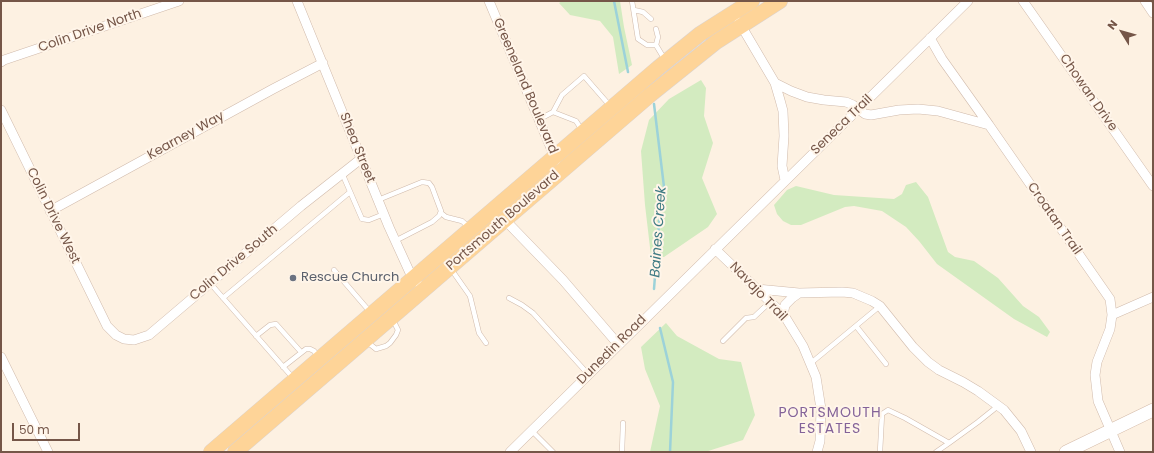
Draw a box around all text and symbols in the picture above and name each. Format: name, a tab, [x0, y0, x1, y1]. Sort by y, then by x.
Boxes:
street label: Colin Drive North	[36, 6, 144, 56]
north arrow	[1102, 12, 1142, 52]
street label: Greeneland Boulevard	[489, 16, 561, 156]
text: N	[1104, 17, 1121, 33]
street label: Chowan Drive	[1056, 51, 1120, 135]
street label: Seneca Trail	[808, 92, 876, 158]
street label: Kearney Way	[145, 108, 227, 164]
street label: Shea Street	[336, 111, 378, 185]
street label: Colin Drive West	[23, 165, 83, 267]
street label: Portsmouth Boulevard	[443, 168, 563, 274]
street label: Croatan Trail	[1023, 180, 1085, 258]
water label: Baines Creek	[647, 186, 671, 278]
street label: Colin Drive South	[187, 222, 281, 304]
street label: Navajo Trail	[726, 259, 790, 325]
place label: Rescue Church	[301, 270, 399, 286]
marker: Rescue Church	[288, 273, 298, 283]
street label: Dunedin Road	[574, 312, 650, 388]
district label: PORTSMOUTH ESTATES	[778, 405, 882, 438]
scale bar	[14, 415, 82, 441]
text: 50 m	[19, 421, 50, 438]

